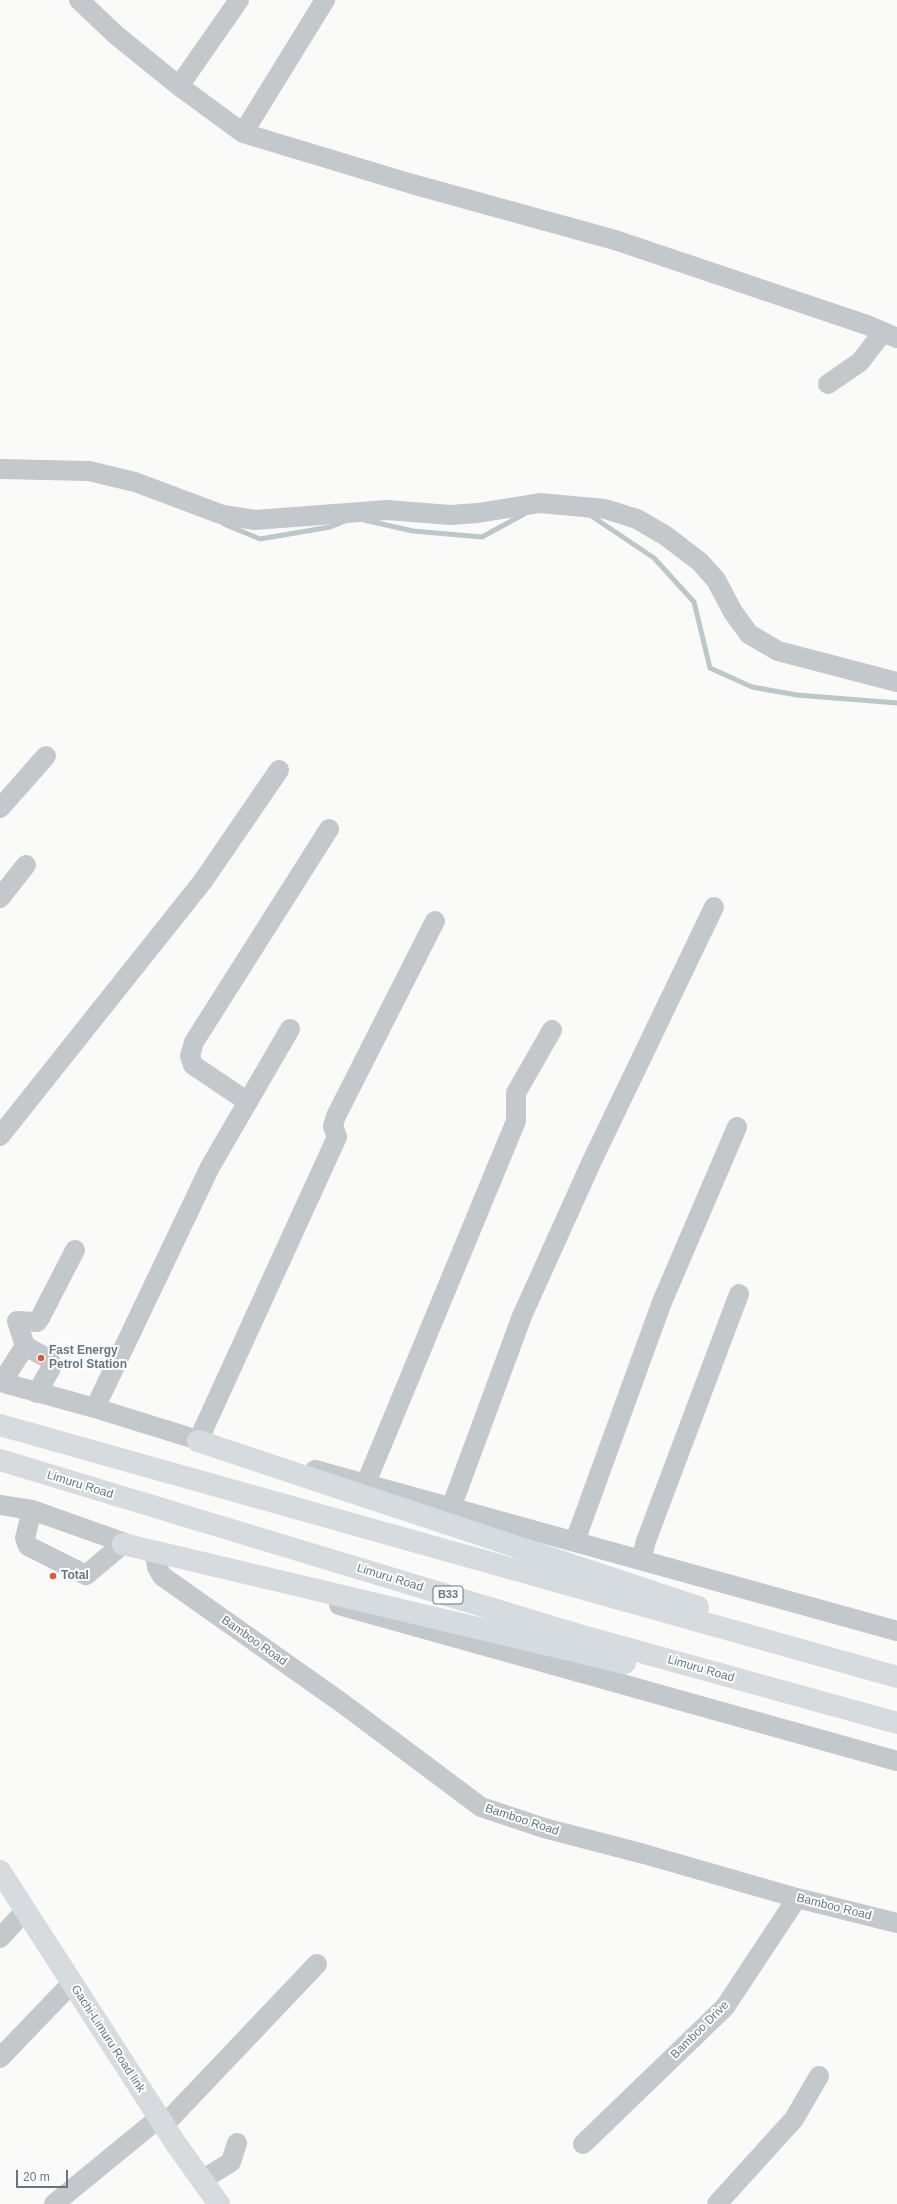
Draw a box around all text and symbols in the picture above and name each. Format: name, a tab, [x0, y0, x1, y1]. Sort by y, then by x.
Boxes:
place label: Fast Energy Petrol Station	[49, 1344, 127, 1372]
marker: Fast Energy Petrol Station	[36, 1353, 46, 1363]
street label: Limuru Road	[45, 1468, 115, 1502]
street label: Limuru Road	[355, 1561, 425, 1595]
place label: Total	[61, 1569, 89, 1583]
marker: Total	[48, 1571, 58, 1581]
road number: B33	[433, 1586, 463, 1604]
street label: Bamboo Road	[218, 1613, 290, 1669]
street label: Limuru Road	[666, 1653, 736, 1685]
street label: Bamboo Road	[483, 1801, 561, 1839]
street label: Bamboo Road	[795, 1891, 873, 1923]
street label: Gachi-Limuru Road link	[68, 1983, 148, 2095]
street label: Bamboo Drive	[668, 1998, 732, 2062]
scale bar	[18, 2162, 70, 2188]
text: 20 m	[23, 2170, 50, 2184]

